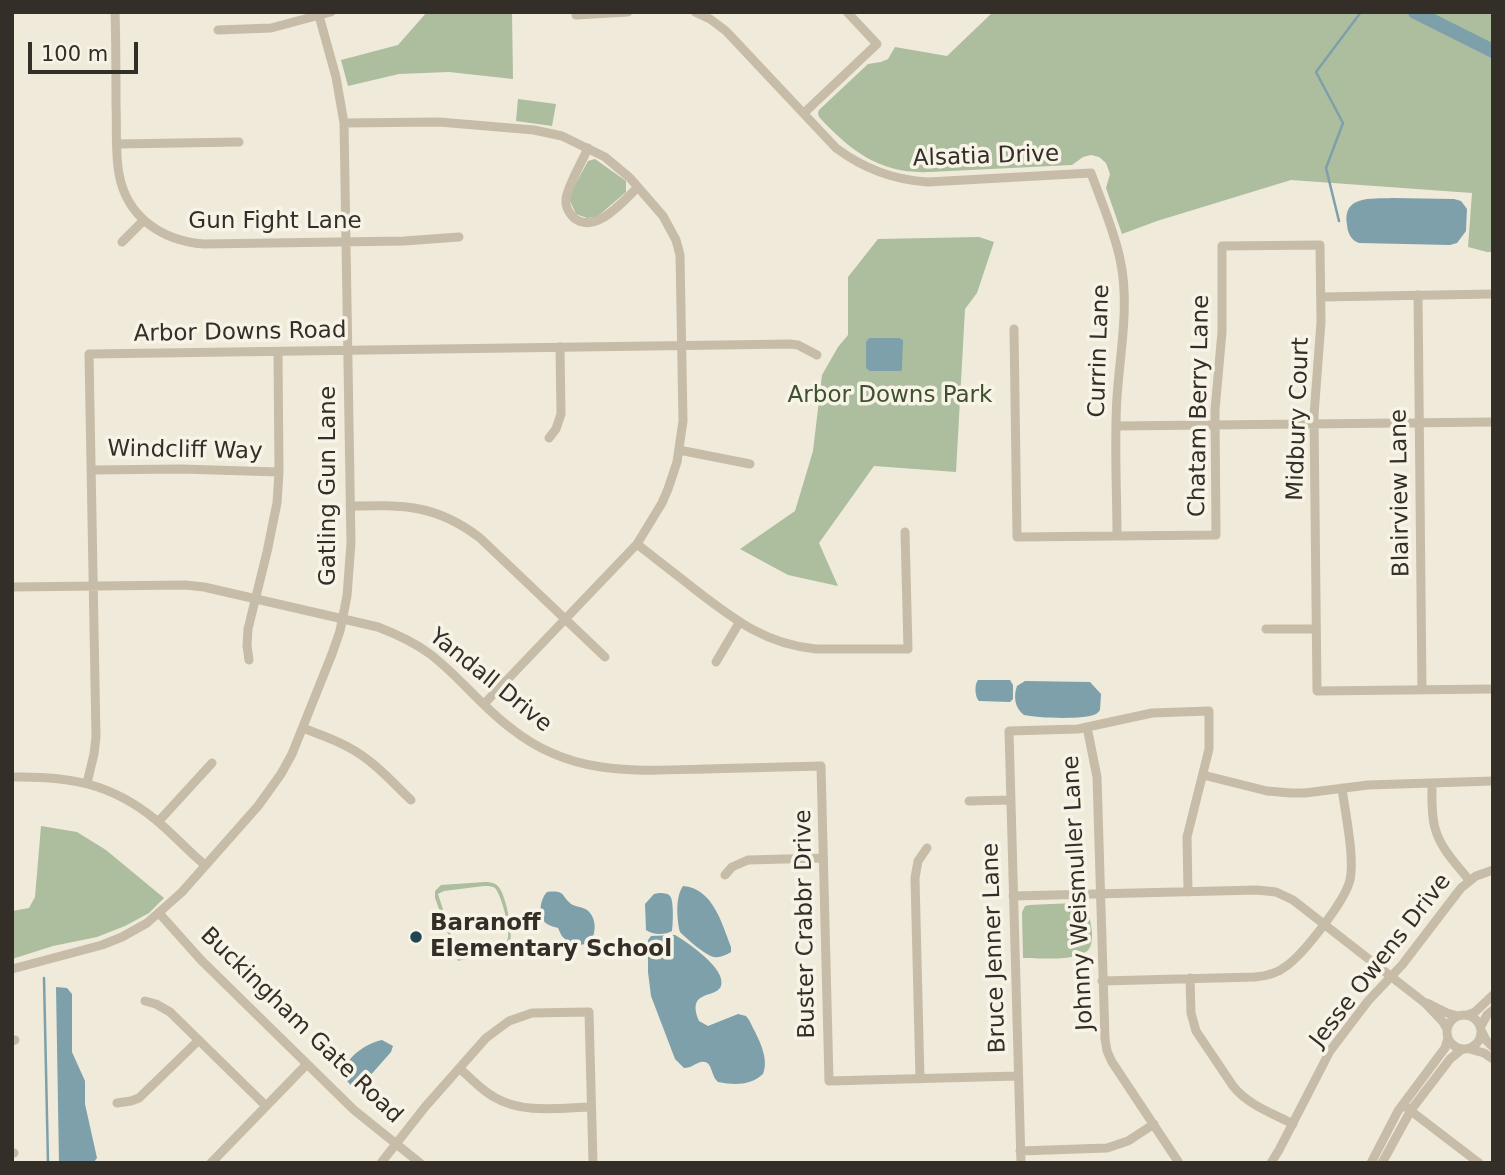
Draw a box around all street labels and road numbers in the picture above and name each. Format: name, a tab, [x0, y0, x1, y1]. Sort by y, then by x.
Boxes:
street label: Alsatia Drive	[912, 141, 1060, 173]
street label: Gun Fight Lane	[188, 208, 362, 236]
street label: Currin Lane	[1084, 284, 1116, 418]
street label: Chatam Berry Lane	[1184, 294, 1216, 518]
street label: Arbor Downs Road	[133, 317, 347, 349]
street label: Midbury Court	[1282, 337, 1316, 501]
street label: Gatling Gun Lane	[315, 386, 343, 586]
street label: Blairview Lane	[1386, 409, 1416, 577]
street label: Windcliff Way	[107, 436, 263, 466]
street label: Yandall Drive	[423, 623, 557, 739]
street label: Johnny Weismuller Lane	[1058, 755, 1100, 1031]
street label: Buster Crabbr Drive	[790, 809, 822, 1039]
street label: Bruce Jenner Lane	[978, 842, 1012, 1054]
street label: Jesse Owens Drive	[1305, 869, 1457, 1053]
street label: Buckingham Gate Road	[194, 922, 408, 1130]

